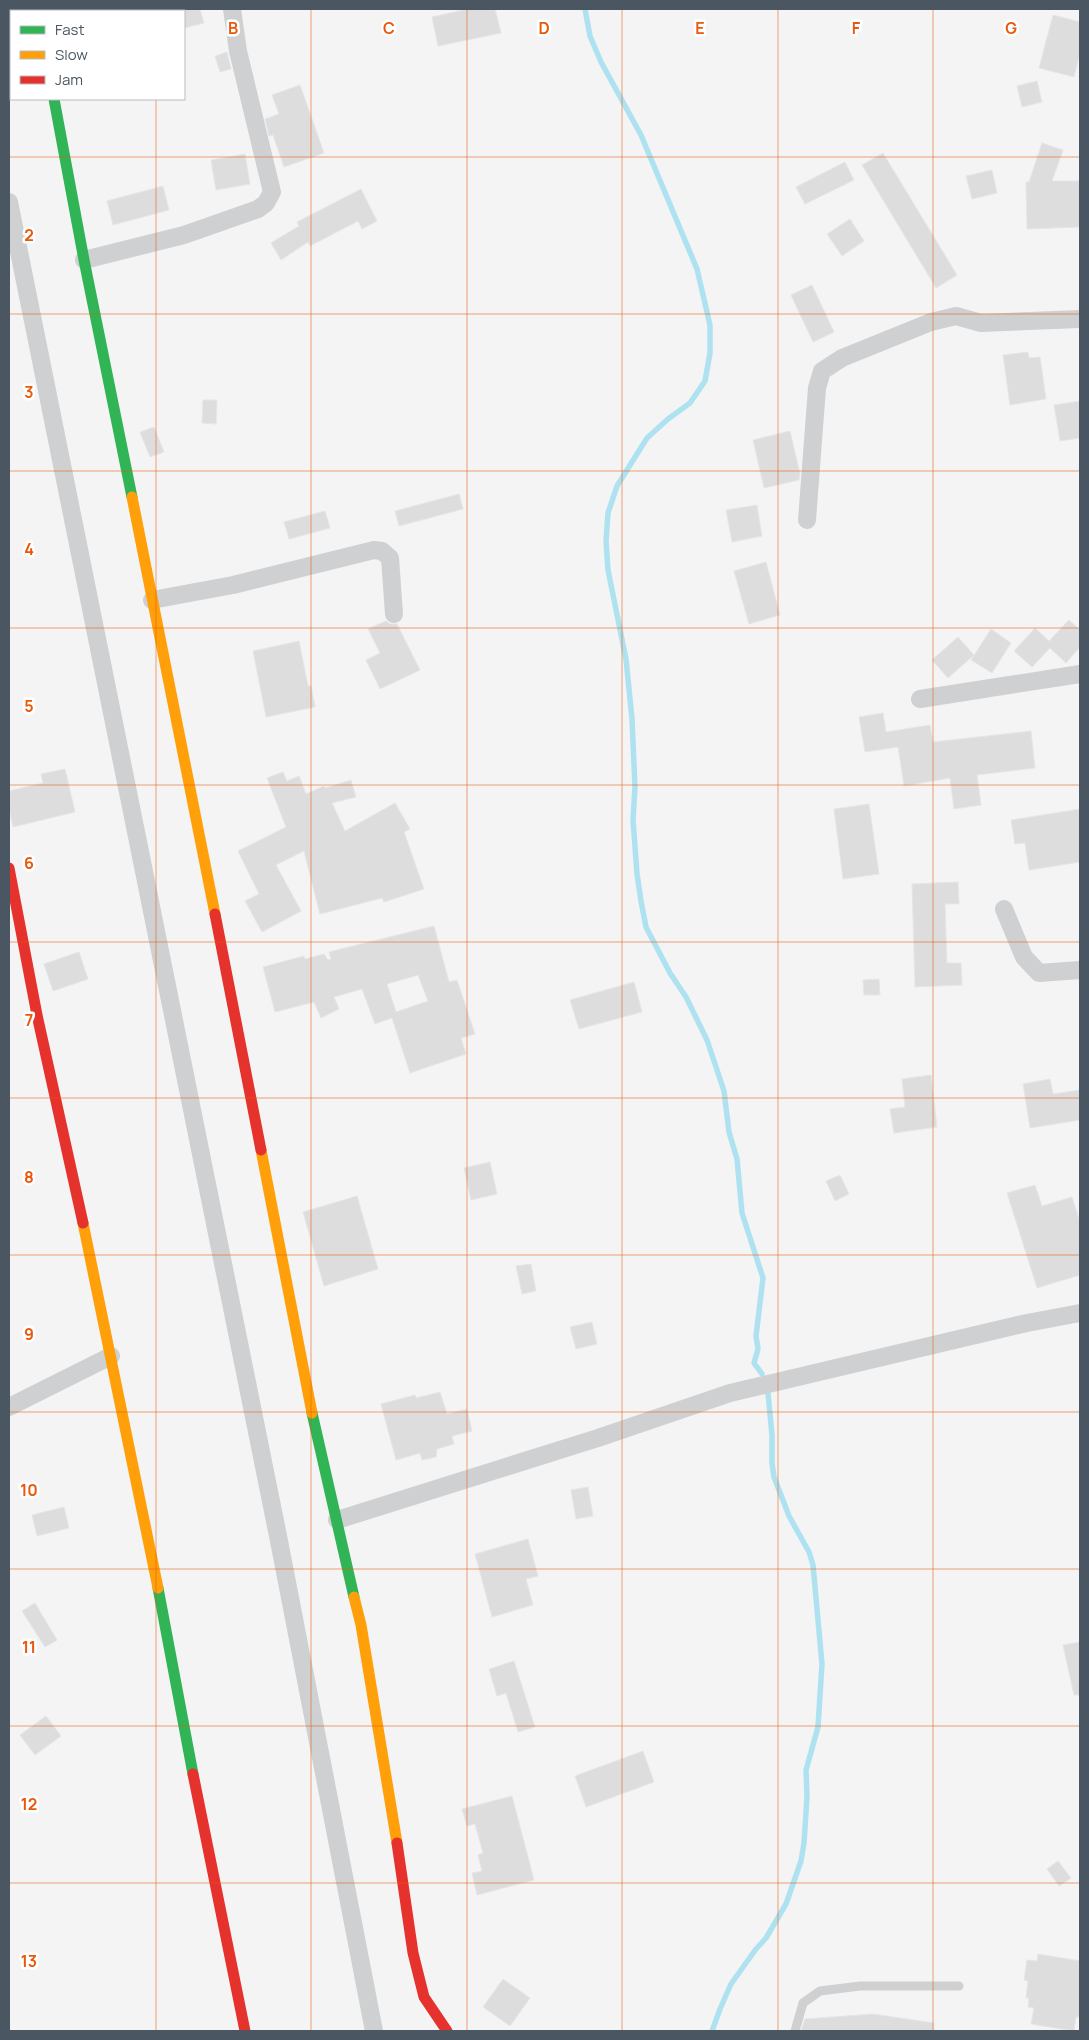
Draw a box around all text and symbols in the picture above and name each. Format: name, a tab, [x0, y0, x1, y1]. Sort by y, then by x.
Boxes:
legend	[10, 10, 185, 100]
text: B	[228, 17, 238, 39]
text: C	[383, 17, 395, 39]
text: D	[538, 17, 550, 39]
text: E	[695, 17, 705, 39]
text: F	[852, 17, 861, 39]
text: G	[1005, 17, 1017, 39]
text: Fast	[55, 19, 84, 40]
text: Slow	[55, 44, 88, 65]
text: Jam	[55, 69, 83, 90]
text: 2	[24, 224, 34, 246]
text: 3	[24, 381, 34, 403]
text: 4	[24, 538, 34, 560]
text: 5	[24, 695, 34, 717]
text: 6	[24, 852, 34, 874]
text: 7	[25, 1009, 33, 1031]
text: 8	[24, 1166, 34, 1188]
text: 9	[24, 1323, 34, 1345]
text: 10	[20, 1479, 38, 1501]
text: 11	[22, 1636, 36, 1658]
text: 12	[21, 1793, 37, 1815]
text: 13	[21, 1950, 37, 1972]

